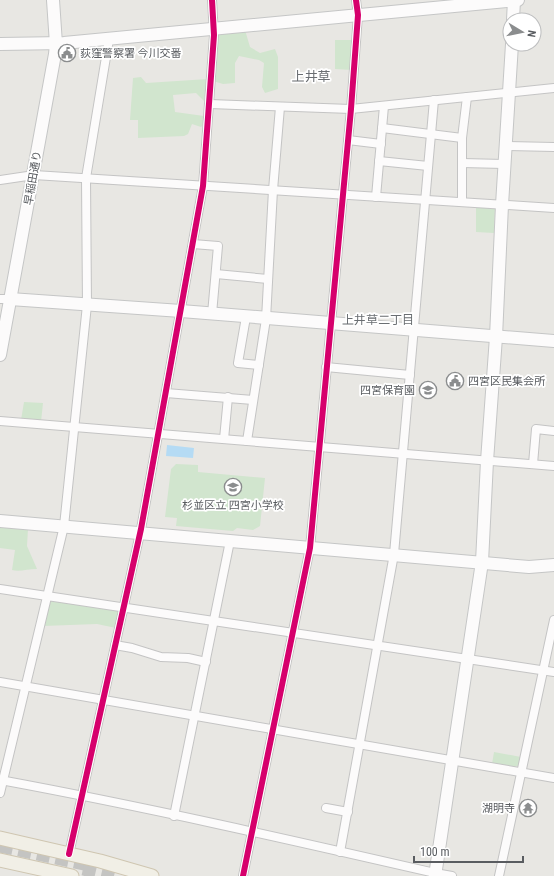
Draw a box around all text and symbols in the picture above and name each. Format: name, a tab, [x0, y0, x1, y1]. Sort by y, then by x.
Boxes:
north arrow	[502, 12, 542, 52]
text: N	[524, 29, 538, 38]
public building icon: 荻窪警察署 今川交番	[57, 43, 77, 63]
place label: 荻窪警察署 今川交番	[80, 47, 182, 60]
district label: 上井草	[291, 69, 331, 84]
street label: 早稲田通り	[22, 150, 44, 206]
district label: 上井草二丁目	[342, 313, 414, 327]
public building icon: 四宮区民集会所	[445, 371, 465, 391]
place label: 四宮区民集会所	[468, 375, 546, 388]
school or university icon: 四宮保育園	[418, 380, 438, 400]
place label: 四宮保育園	[360, 384, 415, 397]
school or university icon: 杉並区立 四宮小学校	[223, 477, 243, 497]
place label: 杉並区立 四宮小学校	[182, 499, 284, 512]
temple icon: 湖明寺	[518, 798, 538, 818]
place label: 湖明寺	[482, 802, 515, 815]
scale bar	[414, 838, 523, 864]
text: 100 m	[420, 845, 450, 859]

